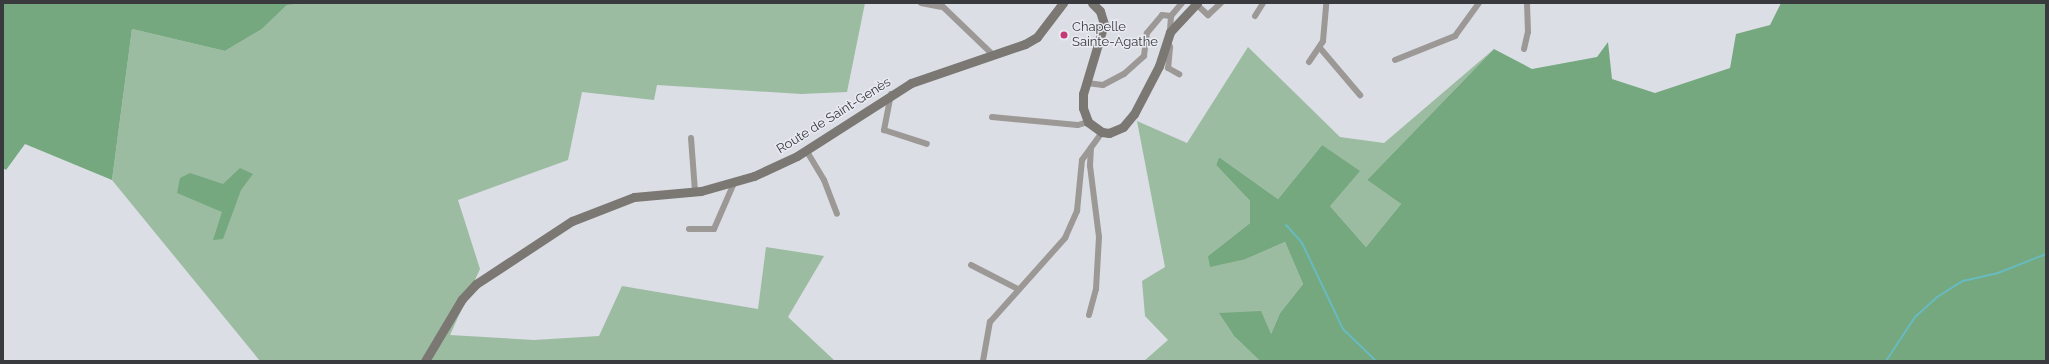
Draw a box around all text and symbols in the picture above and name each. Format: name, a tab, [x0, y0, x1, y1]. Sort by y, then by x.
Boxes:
place label: Chapelle Sainte-Agathe	[1072, 20, 1158, 51]
marker: Chapelle Sainte-Agathe	[1059, 30, 1069, 40]
street label: Route de Saint-Genès	[774, 75, 894, 157]

